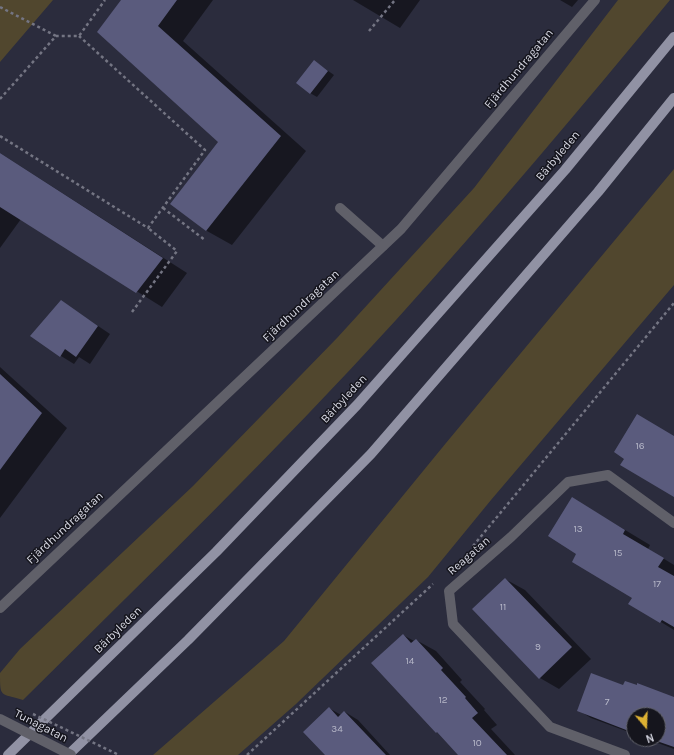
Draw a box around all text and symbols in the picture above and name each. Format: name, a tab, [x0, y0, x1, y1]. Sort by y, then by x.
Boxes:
street label: Fjärdhundragatan	[481, 26, 557, 112]
street label: Bärbyleden	[533, 128, 583, 184]
street label: Fjärdhundragatan	[260, 267, 342, 345]
street label: Bärbyleden	[318, 372, 370, 426]
house number: 16	[635, 440, 645, 452]
street label: Fjärdhundragatan	[24, 489, 106, 567]
house number: 13	[573, 523, 583, 535]
street label: Reagatan	[445, 534, 493, 578]
house number: 15	[614, 547, 622, 559]
house number: 17	[653, 578, 661, 590]
house number: 11	[500, 601, 506, 613]
street label: Bärbyleden	[91, 604, 145, 656]
house number: 9	[535, 641, 541, 653]
house number: 14	[406, 655, 414, 667]
house number: 12	[438, 694, 448, 706]
house number: 7	[605, 696, 609, 708]
street label: Tunagatan	[12, 706, 70, 746]
north arrow	[626, 707, 666, 747]
house number: 34	[331, 723, 343, 735]
text: N	[644, 730, 656, 745]
house number: 10	[472, 737, 482, 749]

